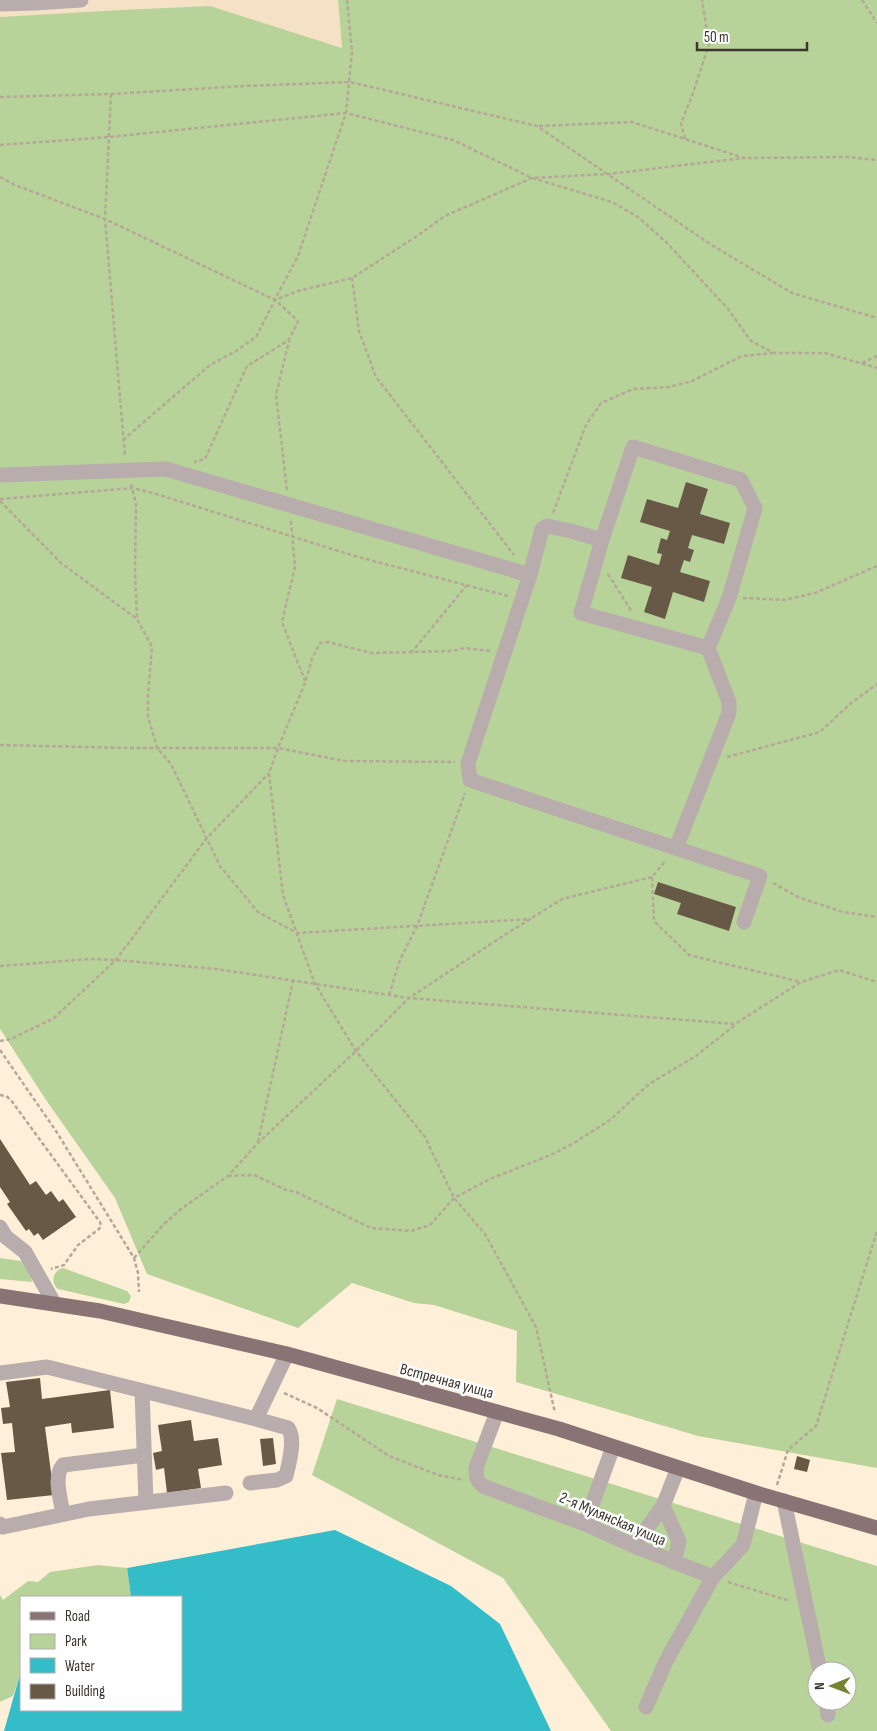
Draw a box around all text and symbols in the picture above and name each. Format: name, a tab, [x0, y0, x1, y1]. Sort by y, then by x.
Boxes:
scale bar	[697, 20, 807, 52]
text: 50 m	[704, 28, 729, 47]
street label: Встречная улица	[398, 1360, 495, 1403]
street label: 2-я Мулянская улица	[556, 1488, 669, 1550]
legend	[20, 1596, 182, 1711]
text: Road	[65, 1607, 90, 1626]
text: Park	[65, 1632, 87, 1651]
text: Water	[65, 1657, 96, 1676]
north arrow	[807, 1661, 857, 1711]
text: Building	[65, 1682, 105, 1701]
text: N	[811, 1682, 828, 1690]

